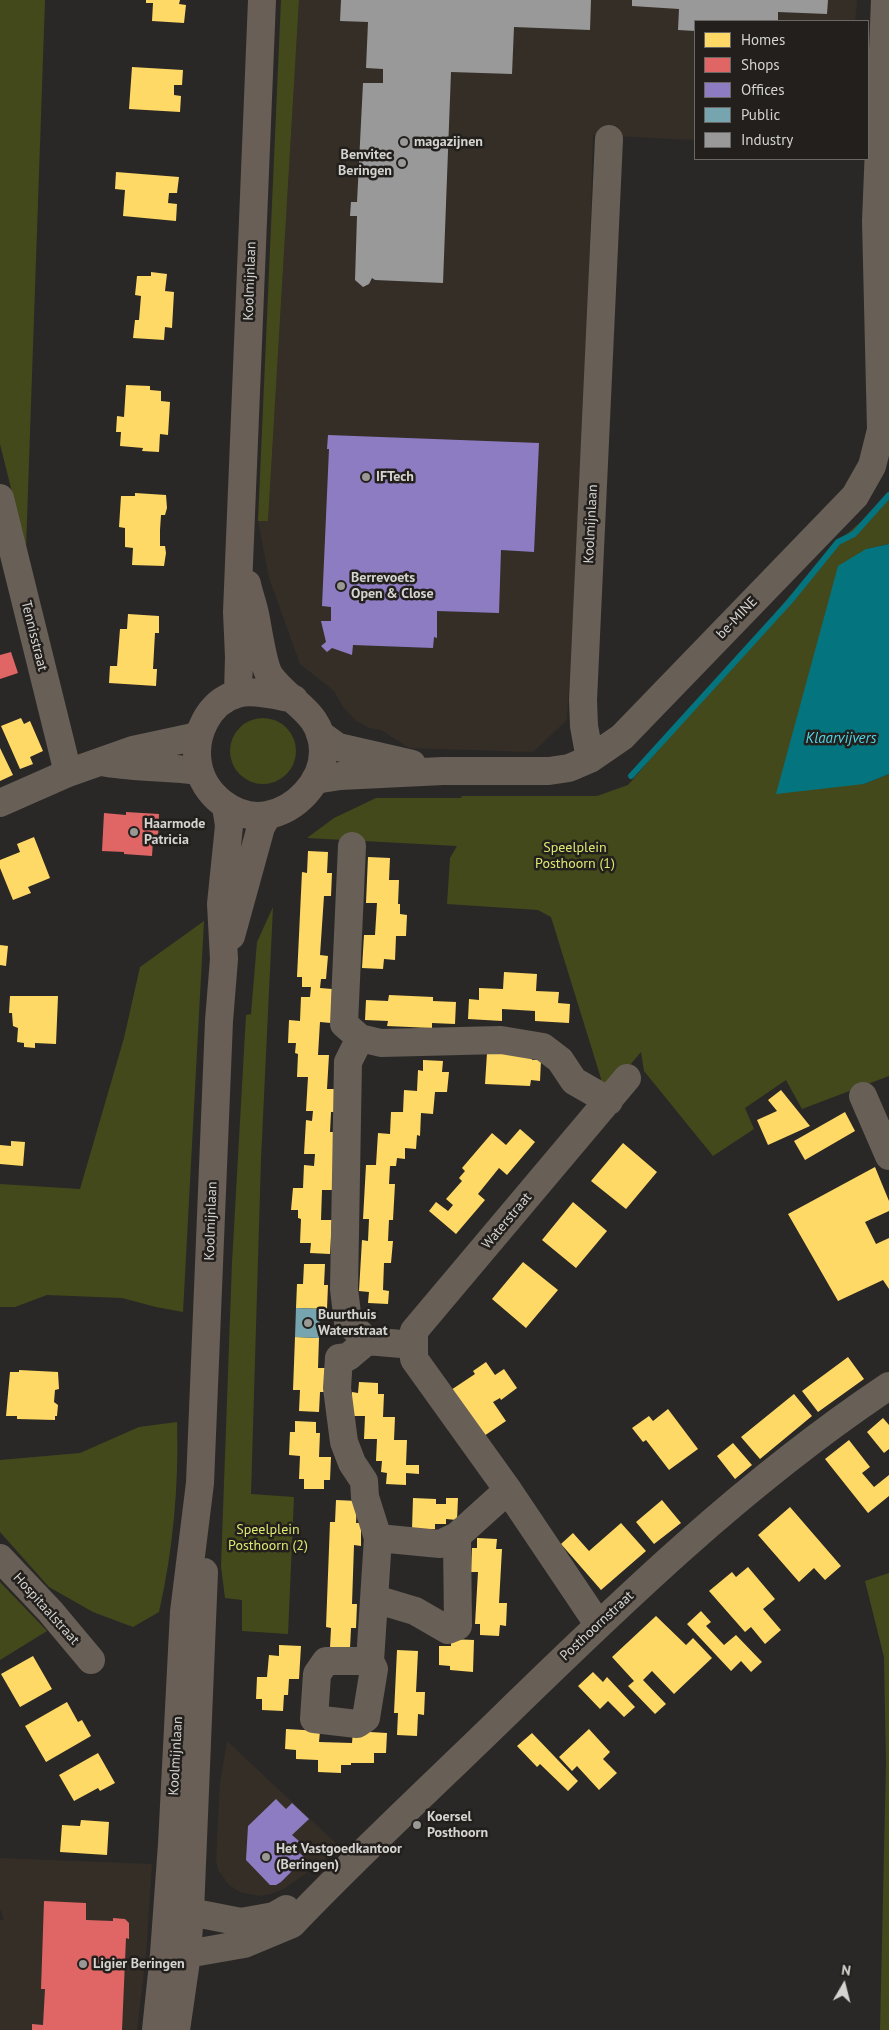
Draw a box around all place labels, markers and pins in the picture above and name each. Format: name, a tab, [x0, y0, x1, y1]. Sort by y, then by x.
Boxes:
place label: magazijnen	[414, 134, 483, 150]
marker: magazijnen	[398, 136, 410, 148]
place label: Benvitec Beringen	[338, 147, 392, 180]
marker: Benvitec Beringen	[396, 157, 408, 169]
place label: IFTech	[376, 469, 414, 485]
marker: IFTech	[360, 471, 372, 483]
place label: Berrevoets Open & Close	[351, 570, 434, 602]
marker: Berrevoets Open & Close	[335, 580, 347, 592]
place label: Haarmode Patricia	[144, 816, 205, 849]
marker: Haarmode Patricia	[128, 826, 140, 838]
place label: Buurthuis Waterstraat	[318, 1307, 388, 1340]
marker: Buurthuis Waterstraat	[302, 1317, 314, 1329]
place label: Koersel Posthoorn	[427, 1809, 488, 1841]
marker: Koersel Posthoorn	[411, 1819, 423, 1831]
place label: Het Vastgoedkantoor (Beringen)	[276, 1841, 402, 1874]
marker: Het Vastgoedkantoor (Beringen)	[260, 1851, 272, 1863]
place label: Ligier Beringen	[93, 1956, 185, 1972]
marker: Ligier Beringen	[77, 1958, 89, 1970]

